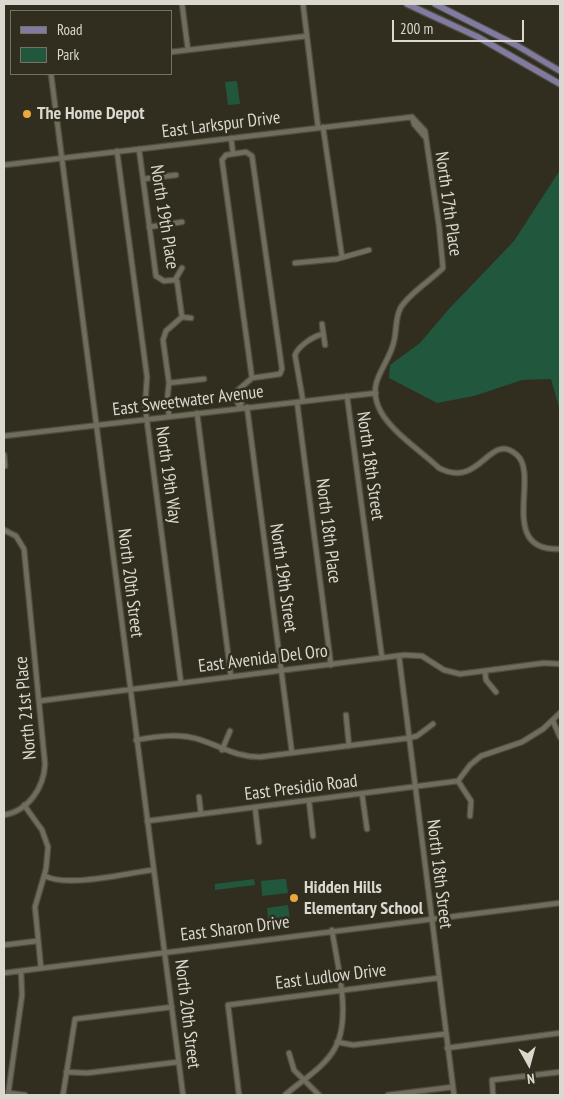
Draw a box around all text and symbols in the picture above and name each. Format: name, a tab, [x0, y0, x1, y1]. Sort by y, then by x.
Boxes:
legend	[10, 10, 172, 75]
scale bar	[394, 10, 526, 42]
text: 200 m	[400, 19, 433, 38]
text: Road	[57, 20, 83, 39]
text: Park	[57, 45, 79, 64]
place label: The Home Depot	[37, 103, 145, 125]
street label: East Larkspur Drive	[160, 107, 282, 143]
marker: The Home Depot	[21, 108, 33, 120]
street label: North 17th Place	[430, 150, 466, 258]
street label: North 19th Place	[145, 163, 183, 271]
street label: East Sweetwater Avenue	[111, 381, 265, 421]
street label: North 18th Street	[352, 410, 388, 522]
street label: North 19th Way	[150, 425, 186, 525]
street label: North 18th Place	[311, 477, 345, 585]
street label: North 19th Street	[265, 522, 301, 634]
street label: North 20th Street	[113, 527, 147, 639]
street label: East Avenida Del Oro	[197, 640, 329, 678]
street label: North 21st Place	[11, 655, 41, 761]
street label: East Presidio Road	[243, 770, 359, 806]
street label: North 18th Street	[422, 818, 456, 930]
place label: Hidden Hills Elementary School	[304, 877, 423, 920]
marker: Hidden Hills Elementary School	[288, 892, 300, 904]
street label: East Sharon Drive	[179, 912, 291, 946]
street label: North 20th Street	[170, 958, 204, 1070]
street label: East Ludlow Drive	[274, 959, 388, 995]
north arrow	[504, 1039, 554, 1089]
text: N	[526, 1069, 536, 1088]

